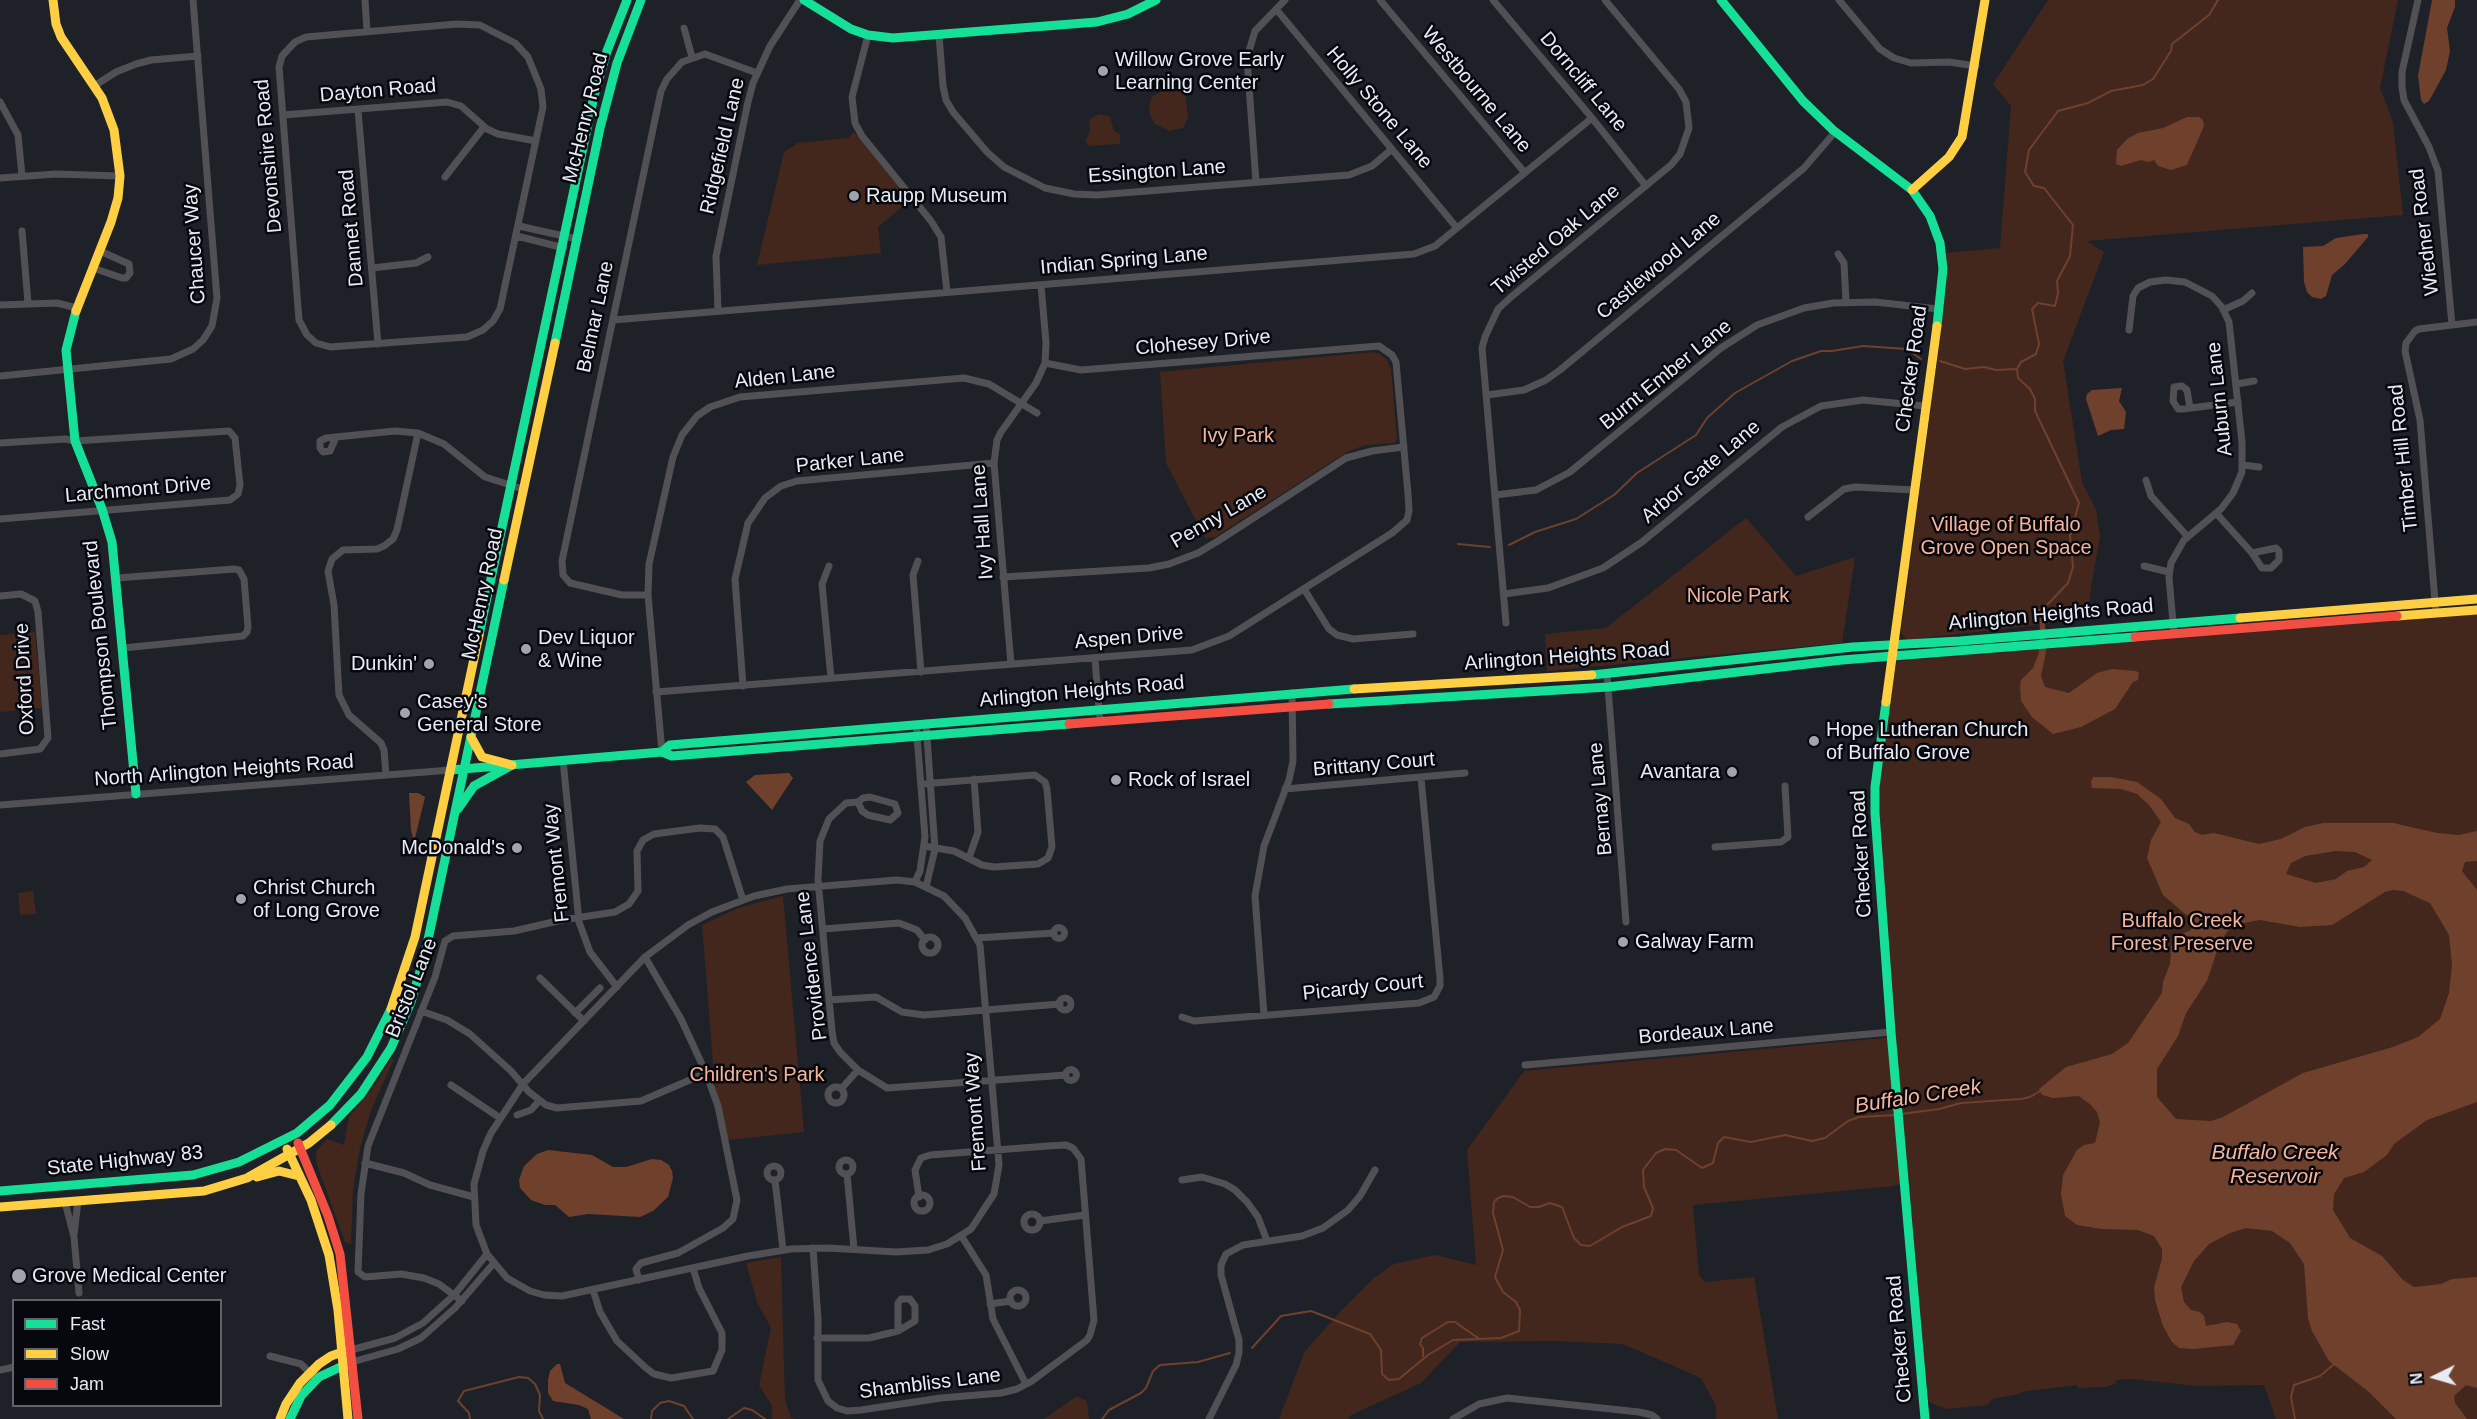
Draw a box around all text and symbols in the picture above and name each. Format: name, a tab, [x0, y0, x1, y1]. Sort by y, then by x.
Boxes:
street label: Westbourne Lane	[1416, 22, 1536, 158]
street label: Dorncliff Lane	[1534, 27, 1632, 137]
street label: Holly Stone Lane	[1321, 42, 1437, 174]
place label: Willow Grove Early Learning Center	[1115, 48, 1284, 95]
street label: McHenry Road	[558, 50, 614, 186]
marker: Willow Grove Early Learning Center	[1096, 64, 1110, 78]
street label: Dayton Road	[319, 74, 437, 108]
street label: Ridgefield Lane	[696, 76, 750, 216]
street label: Devonshire Road	[250, 78, 288, 234]
street label: Essington Lane	[1087, 155, 1227, 189]
street label: Wiedner Road	[2405, 167, 2445, 297]
street label: Dannet Road	[335, 168, 369, 288]
street label: Twisted Oak Lane	[1487, 179, 1625, 301]
street label: Chaucer Way	[179, 183, 211, 305]
place label: Raupp Museum	[866, 184, 1007, 208]
marker: Raupp Museum	[847, 189, 861, 203]
street label: Castlewood Lane	[1592, 207, 1726, 325]
street label: Indian Spring Lane	[1039, 242, 1209, 280]
street label: Belmar Lane	[572, 259, 620, 375]
street label: Checker Road	[1891, 304, 1933, 434]
street label: Burnt Ember Lane	[1595, 315, 1737, 435]
street label: Clohesey Drive	[1134, 325, 1272, 361]
street label: Auburn Lane	[2202, 341, 2238, 457]
street label: Alden Lane	[733, 360, 837, 394]
street label: Timber Hill Road	[2384, 383, 2424, 533]
street label: Arbor Gate Lane	[1637, 415, 1765, 529]
park label: Ivy Park	[1202, 424, 1274, 448]
street label: Parker Lane	[795, 443, 905, 479]
street label: Ivy Hall Lane	[967, 463, 999, 581]
street label: Larchmont Drive	[64, 472, 212, 508]
street label: Penny Lane	[1167, 480, 1271, 554]
park label: Village of Buffalo Grove Open Space	[1920, 513, 2092, 560]
street label: McHenry Road	[457, 526, 509, 662]
street label: Thompson Boulevard	[79, 539, 123, 731]
park label: Nicole Park	[1687, 584, 1789, 608]
street label: Arlington Heights Road	[1948, 594, 2154, 636]
street label: Aspen Drive	[1074, 621, 1184, 655]
street label: Oxford Drive	[10, 622, 40, 736]
place label: Dev Liquor & Wine	[538, 626, 635, 673]
street label: Arlington Heights Road	[1464, 638, 1670, 676]
marker: Dev Liquor & Wine	[519, 642, 533, 656]
place label: Dunkin'	[351, 652, 417, 676]
marker: Dunkin'	[422, 657, 436, 671]
street label: Arlington Heights Road	[979, 671, 1185, 713]
place label: Casey's General Store	[417, 690, 542, 737]
marker: Casey's General Store	[398, 706, 412, 720]
place label: Hope Lutheran Church of Buffalo Grove	[1826, 718, 2028, 765]
marker: Hope Lutheran Church of Buffalo Grove	[1807, 734, 1821, 748]
street label: Bernay Lane	[1584, 741, 1618, 857]
street label: Brittany Court	[1312, 748, 1436, 782]
street label: North Arlington Heights Road	[93, 750, 355, 792]
place label: Avantara	[1640, 760, 1720, 784]
marker: Avantara	[1725, 765, 1739, 779]
place label: Rock of Israel	[1128, 768, 1250, 792]
marker: Rock of Israel	[1109, 773, 1123, 787]
street label: Checker Road	[1847, 790, 1877, 918]
street label: Fremont Way	[539, 802, 575, 924]
place label: McDonald's	[401, 836, 505, 860]
marker: McDonald's	[510, 841, 524, 855]
place label: Christ Church of Long Grove	[253, 876, 380, 923]
street label: Providence Lane	[791, 890, 833, 1042]
marker: Christ Church of Long Grove	[234, 892, 248, 906]
park label: Buffalo Creek Forest Preserve	[2111, 909, 2253, 956]
place label: Galway Farm	[1635, 930, 1754, 954]
street label: Bristol Lane	[381, 935, 443, 1041]
marker: Galway Farm	[1616, 935, 1630, 949]
street label: Picardy Court	[1302, 970, 1424, 1006]
street label: Bordeaux Lane	[1637, 1014, 1775, 1050]
street label: Fremont Way	[960, 1052, 992, 1172]
park label: Children's Park	[690, 1063, 824, 1087]
water label: Buffalo Creek	[1853, 1075, 1983, 1119]
water label: Buffalo Creek Reservoir	[2211, 1140, 2339, 1190]
street label: State Highway 83	[46, 1141, 204, 1181]
place label: Grove Medical Center	[32, 1264, 227, 1288]
marker: Grove Medical Center	[10, 1267, 28, 1285]
street label: Checker Road	[1882, 1274, 1918, 1404]
legend	[12, 1299, 222, 1407]
text: Fast	[70, 1314, 105, 1334]
text: Slow	[70, 1344, 109, 1364]
north arrow	[2405, 1347, 2465, 1407]
street label: Shambliss Lane	[858, 1363, 1002, 1405]
text: N	[2408, 1372, 2426, 1385]
text: Jam	[70, 1374, 104, 1394]

